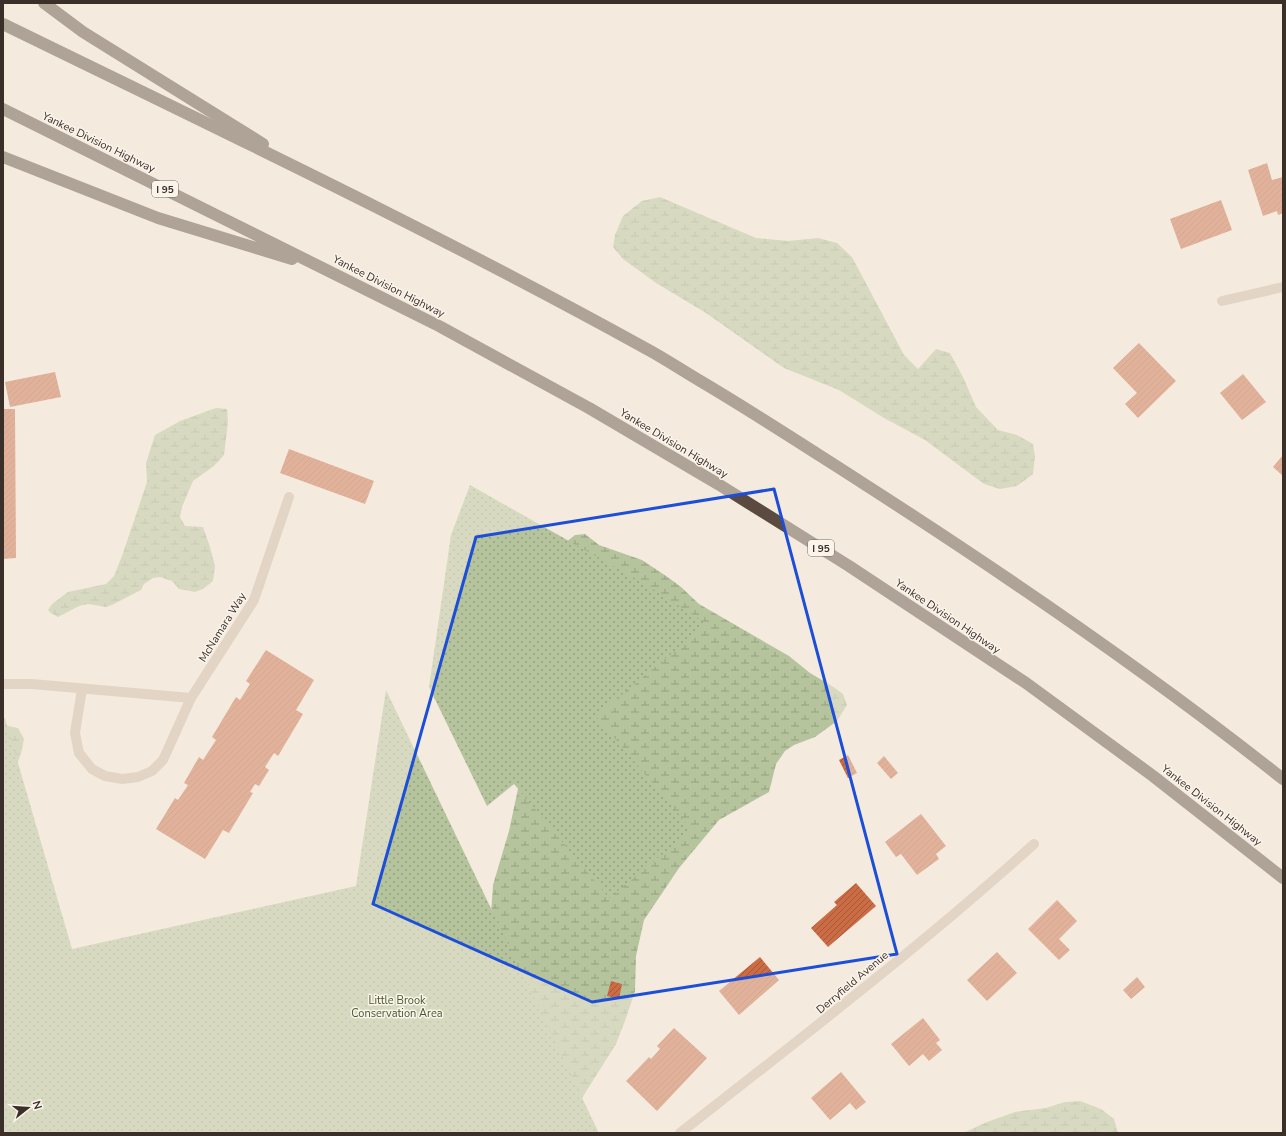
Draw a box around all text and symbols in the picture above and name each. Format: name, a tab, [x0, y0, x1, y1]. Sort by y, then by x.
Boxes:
street label: Yankee Division Highway	[39, 108, 158, 176]
road number: I 95	[152, 181, 178, 197]
street label: Yankee Division Highway	[329, 251, 448, 321]
street label: Yankee Division Highway	[616, 405, 731, 482]
road number: I 95	[808, 540, 834, 556]
street label: Yankee Division Highway	[891, 575, 1004, 657]
street label: McNamara Way	[195, 589, 250, 665]
street label: Yankee Division Highway	[1158, 761, 1265, 850]
street label: Derryfield Avenue	[813, 948, 892, 1017]
park label: Little Brook Conservation Area	[351, 993, 443, 1021]
north arrow	[8, 1088, 48, 1128]
text: N	[29, 1099, 45, 1111]

